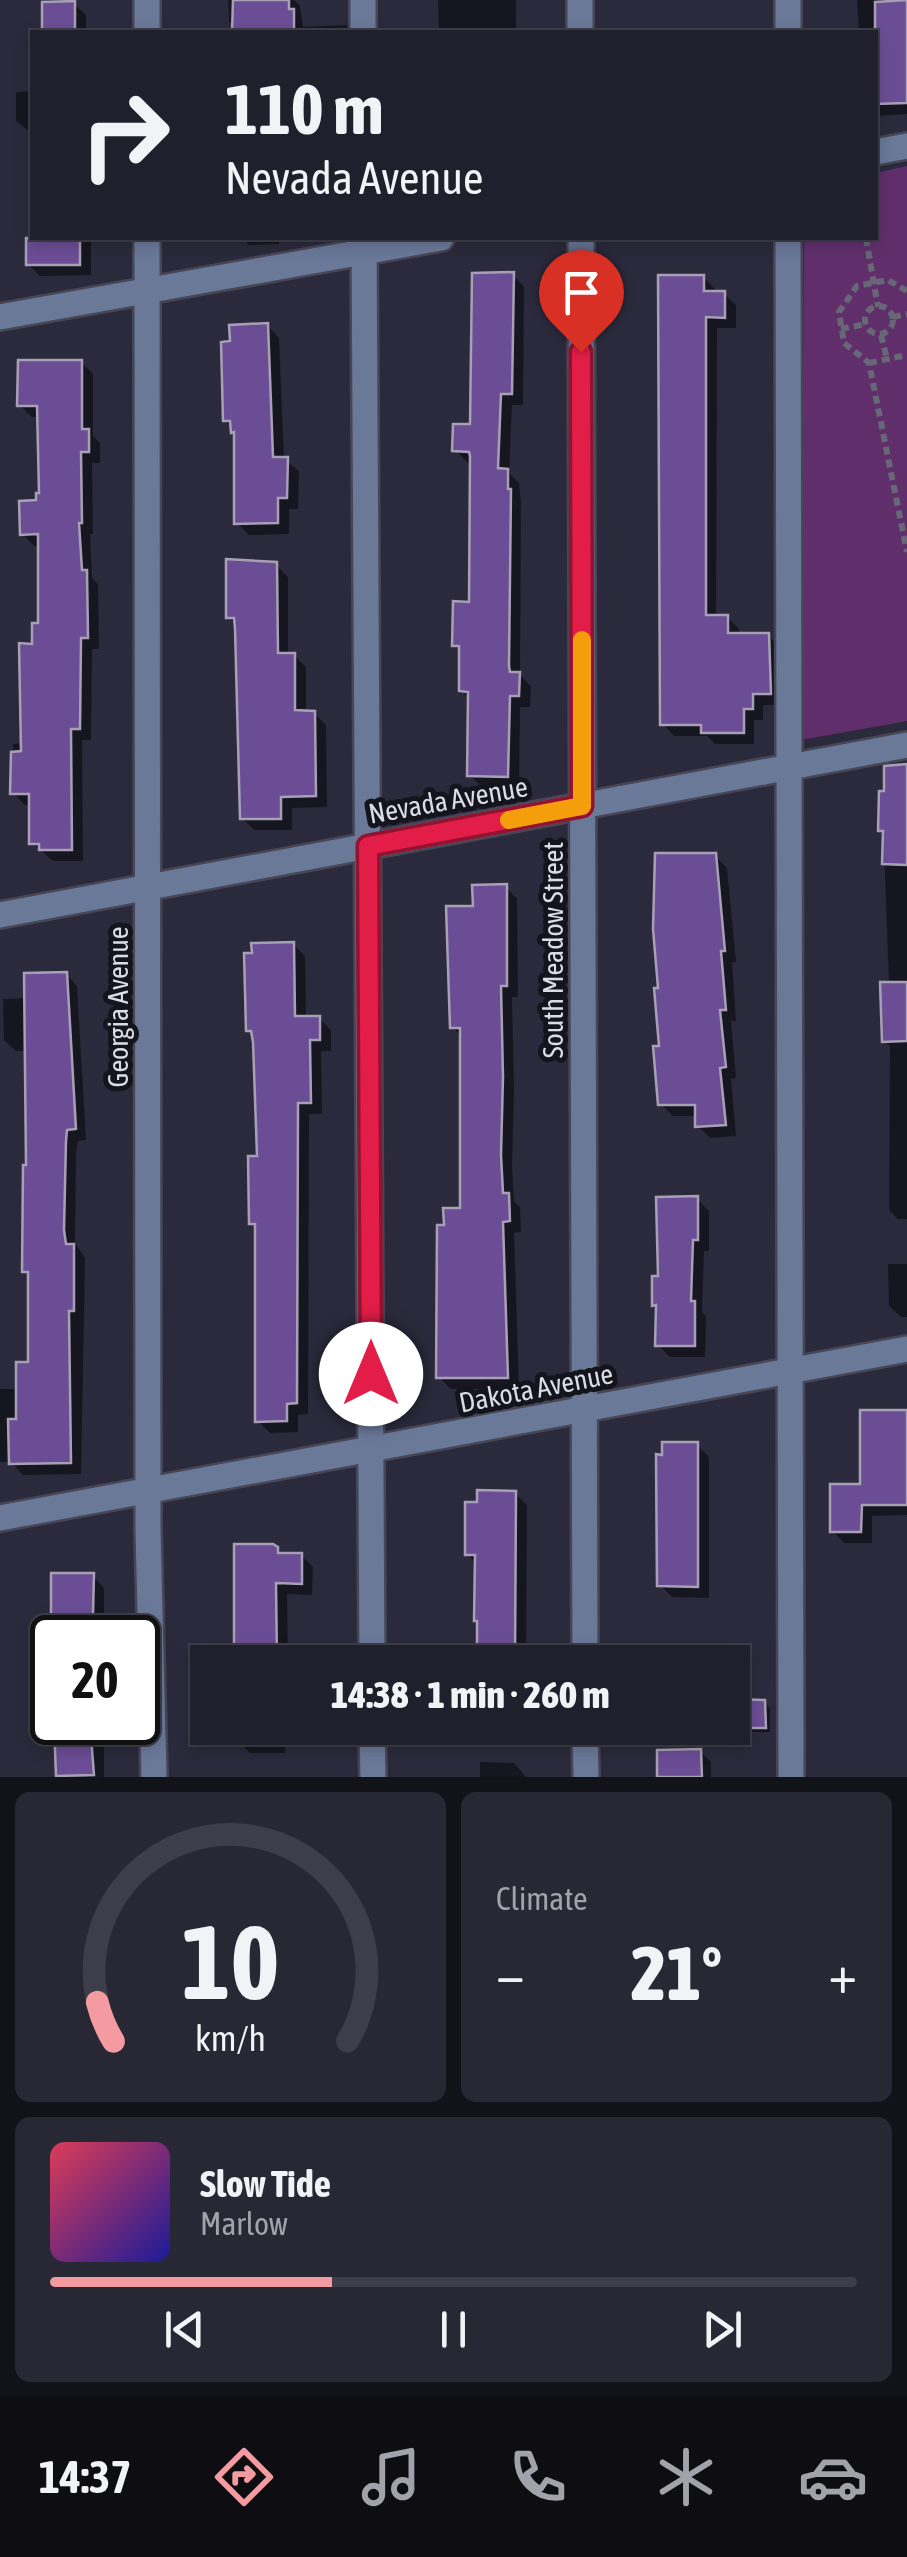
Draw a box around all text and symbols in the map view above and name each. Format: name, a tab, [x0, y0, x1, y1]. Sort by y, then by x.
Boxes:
text: 110 m	[225, 69, 384, 149]
icon: right	[60, 70, 190, 200]
text: Nevada Avenue	[225, 152, 484, 204]
pin	[539, 250, 624, 353]
icon: arrive	[554, 265, 609, 320]
street label: Nevada Avenue	[366, 770, 530, 830]
street label: South Meadow Street	[537, 842, 569, 1058]
street label: Georgia Avenue	[102, 927, 134, 1087]
position arrow	[319, 1322, 423, 1426]
street label: Dakota Avenue	[456, 1357, 616, 1419]
speed limit sign: 20	[30, 1615, 160, 1745]
text: 14:38 · 1 min · 260 m	[330, 1673, 610, 1716]
text: Climate	[496, 1880, 588, 1917]
text: 10	[182, 1902, 279, 2021]
text: 21°	[631, 1930, 722, 2016]
text: −	[496, 1942, 525, 2005]
text: +	[828, 1942, 857, 2005]
text: km/h	[195, 2018, 266, 2059]
text: Slow Tide	[200, 2162, 331, 2205]
text: Marlow	[200, 2205, 288, 2242]
icon: previous	[157, 2302, 212, 2357]
icon: pause	[426, 2302, 481, 2357]
icon: next	[695, 2302, 750, 2357]
icon: directions	[209, 2442, 279, 2512]
icon: music	[356, 2442, 426, 2512]
icon: phone	[503, 2442, 573, 2512]
icon: climate	[651, 2442, 721, 2512]
icon: car	[798, 2442, 868, 2512]
text: 14:37	[39, 2451, 131, 2503]

